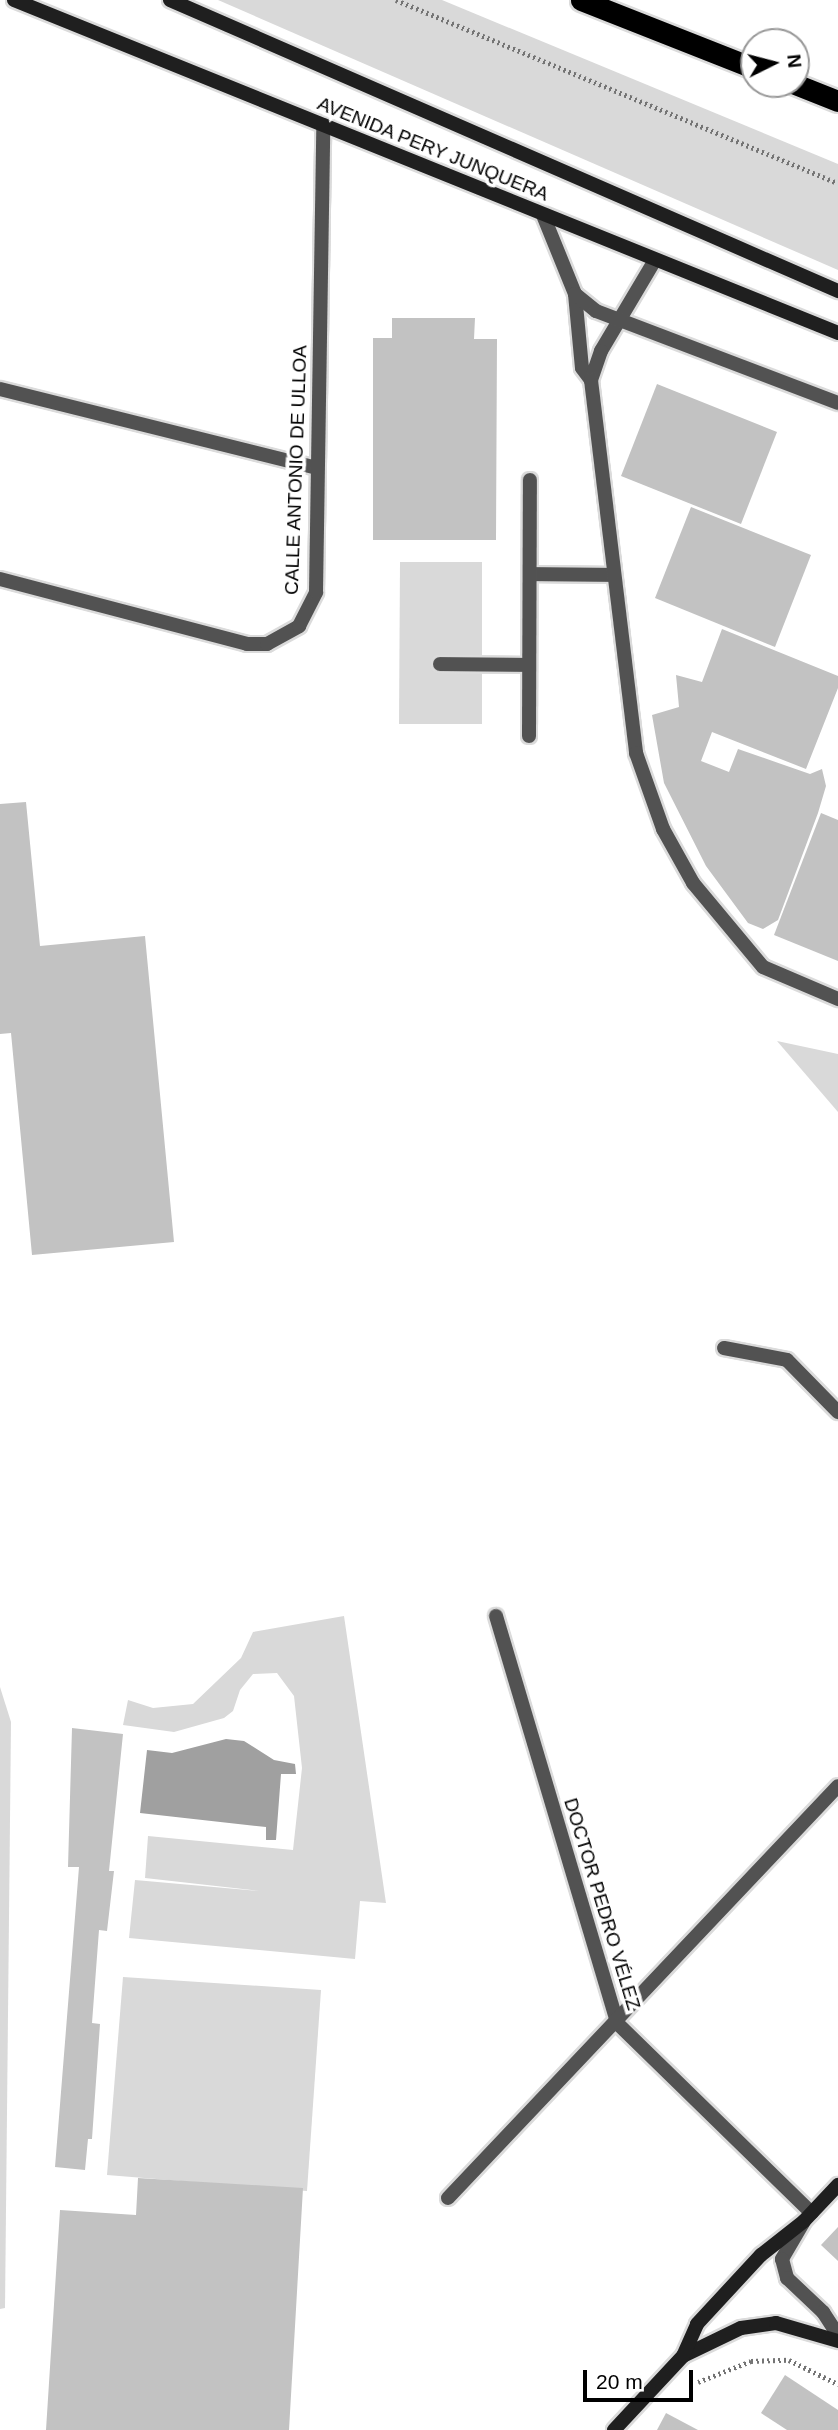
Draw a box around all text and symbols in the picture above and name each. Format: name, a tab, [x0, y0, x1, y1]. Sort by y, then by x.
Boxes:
north arrow	[740, 28, 810, 98]
text: N	[783, 53, 806, 69]
street label: AVENIDA PERY JUNQUERA	[314, 92, 552, 206]
street label: CALLE ANTONIO DE ULLOA	[280, 344, 312, 596]
street label: DOCTOR PEDRO VÉLEZ	[559, 1795, 645, 2013]
scale bar	[586, 2356, 696, 2400]
text: 20 m	[596, 2370, 643, 2393]

